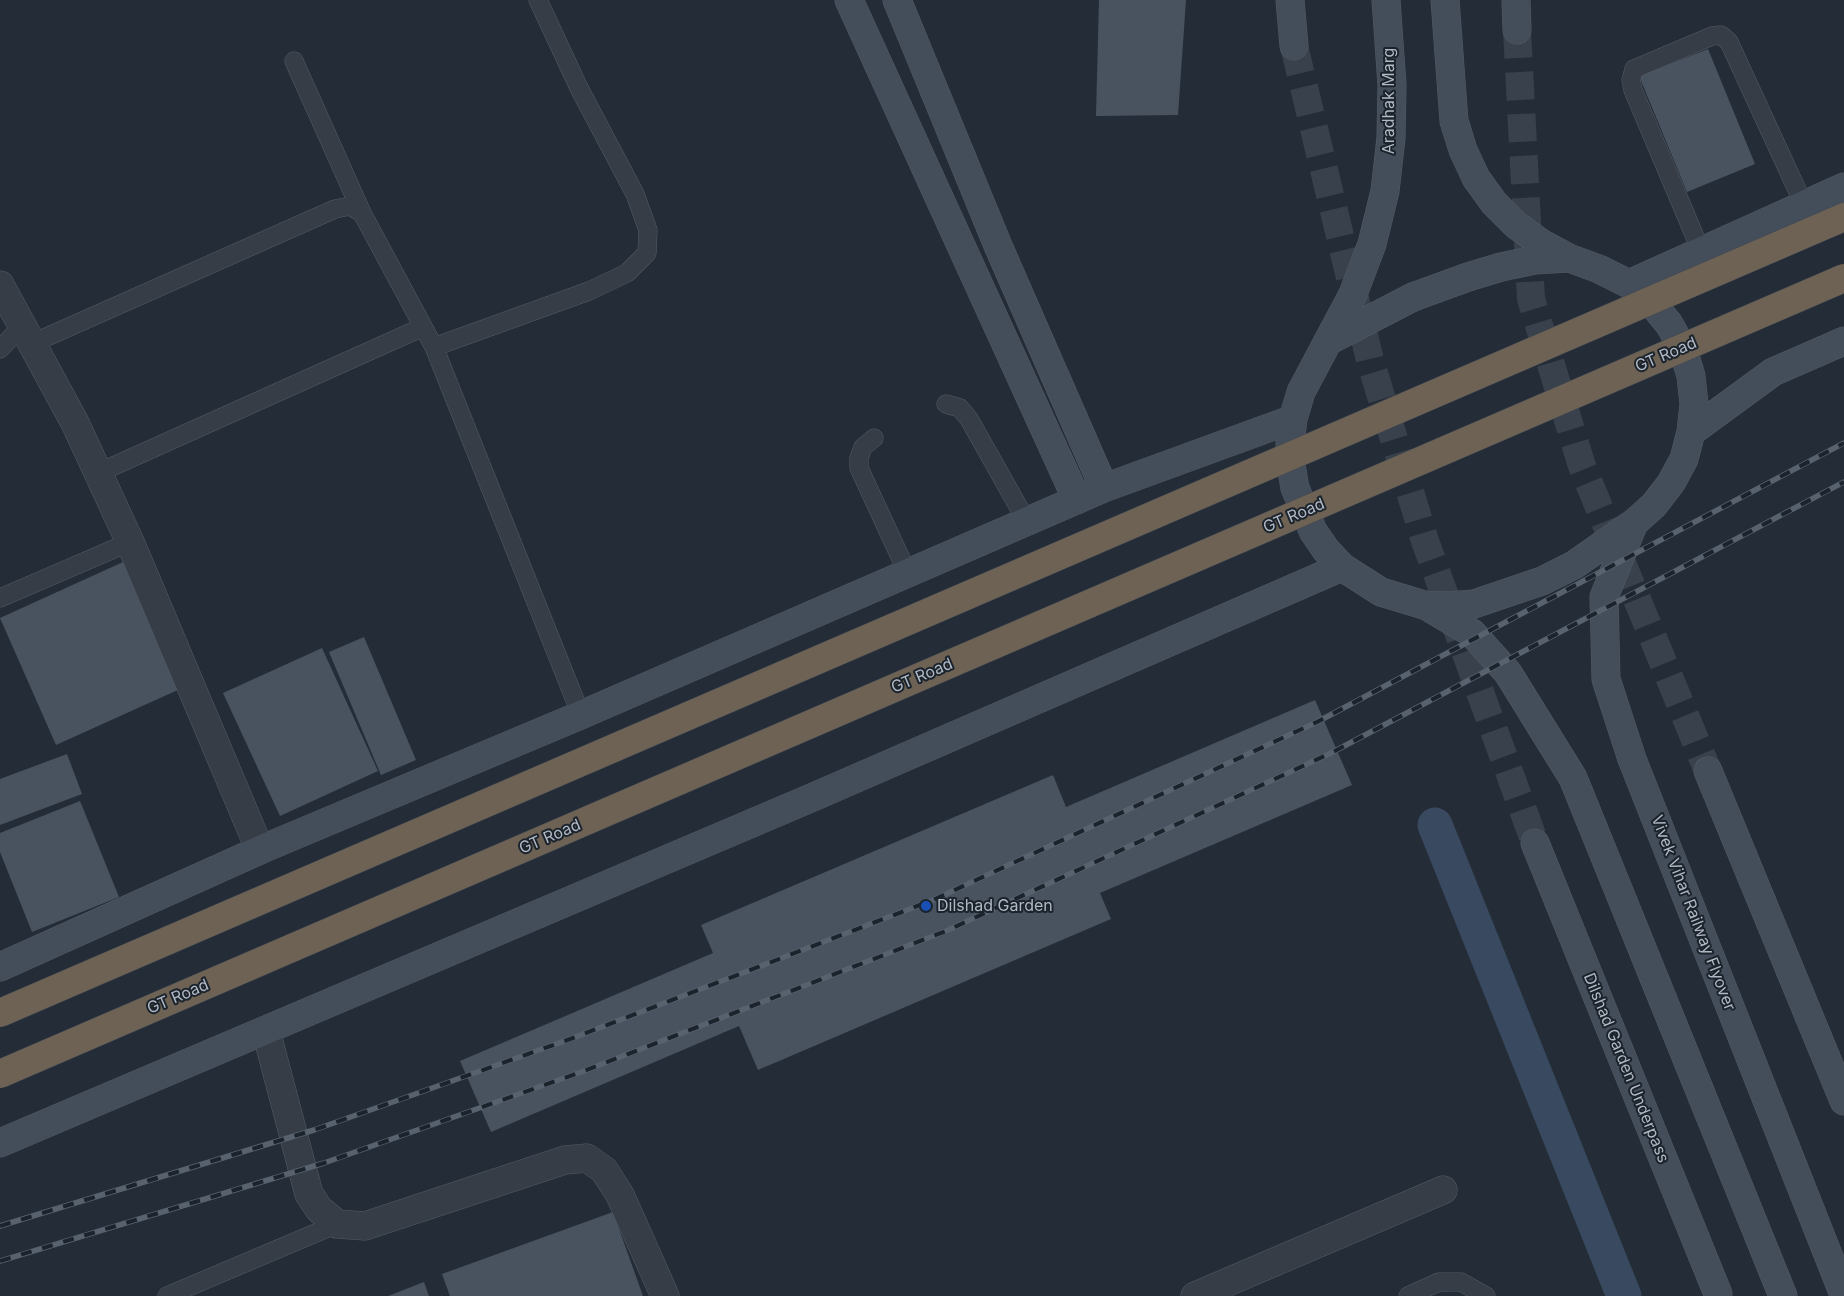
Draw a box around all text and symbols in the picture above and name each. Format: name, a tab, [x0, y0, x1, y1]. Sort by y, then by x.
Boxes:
street label: Aradhak Marg	[1379, 48, 1399, 154]
street label: GT Road	[1632, 333, 1700, 377]
street label: GT Road	[1260, 494, 1328, 538]
street label: GT Road	[888, 654, 956, 698]
street label: Vivek Vihar Railway Flyover	[1647, 813, 1739, 1013]
street label: GT Road	[516, 815, 584, 859]
place label: Dilshad Garden	[937, 896, 1053, 916]
marker: Dilshad Garden	[919, 899, 933, 913]
street label: Dilshad Garden Underpass	[1579, 970, 1673, 1166]
street label: GT Road	[144, 975, 212, 1019]

